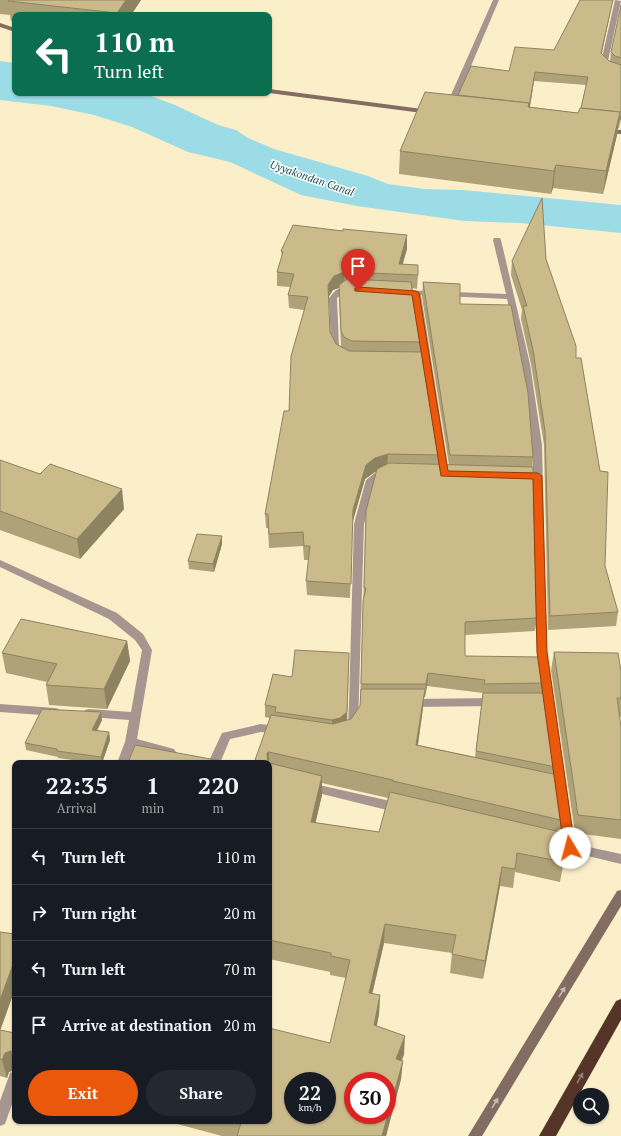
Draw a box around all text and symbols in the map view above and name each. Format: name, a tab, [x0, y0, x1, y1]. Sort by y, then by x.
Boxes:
text: 110 m	[94, 23, 175, 60]
icon: left	[28, 28, 80, 80]
text: Turn left	[94, 59, 164, 83]
water label: Uyyakondan Canal	[268, 157, 356, 199]
pin	[341, 249, 375, 290]
icon: arrive	[347, 255, 369, 277]
text: 22:35	[45, 769, 108, 801]
text: 1	[146, 769, 160, 801]
text: 220	[198, 769, 238, 801]
text: Arrival	[57, 799, 97, 817]
text: min	[141, 799, 164, 817]
text: m	[213, 799, 224, 817]
position arrow	[549, 827, 591, 869]
icon: left	[28, 846, 50, 868]
text: Turn left	[62, 847, 126, 867]
text: 110 m	[215, 847, 256, 867]
icon: right	[28, 902, 50, 924]
text: Turn right	[62, 903, 137, 923]
text: 20 m	[223, 903, 256, 923]
icon: left	[28, 958, 50, 980]
text: Turn left	[62, 959, 126, 979]
text: 70 m	[223, 959, 256, 979]
one-way arrow	[559, 986, 566, 998]
icon: arrive	[28, 1014, 50, 1036]
text: Arrive at destination	[62, 1015, 212, 1035]
text: 20 m	[224, 1015, 256, 1035]
button: Exit	[28, 1070, 138, 1116]
button: Share	[146, 1070, 256, 1116]
speed limit sign: 30	[344, 1072, 396, 1124]
one-way arrow	[577, 1072, 584, 1084]
text: 22	[299, 1079, 321, 1106]
map controls	[573, 1088, 609, 1124]
button: search	[573, 1088, 609, 1124]
one-way arrow	[491, 1097, 498, 1109]
text: km/h	[298, 1101, 322, 1114]

